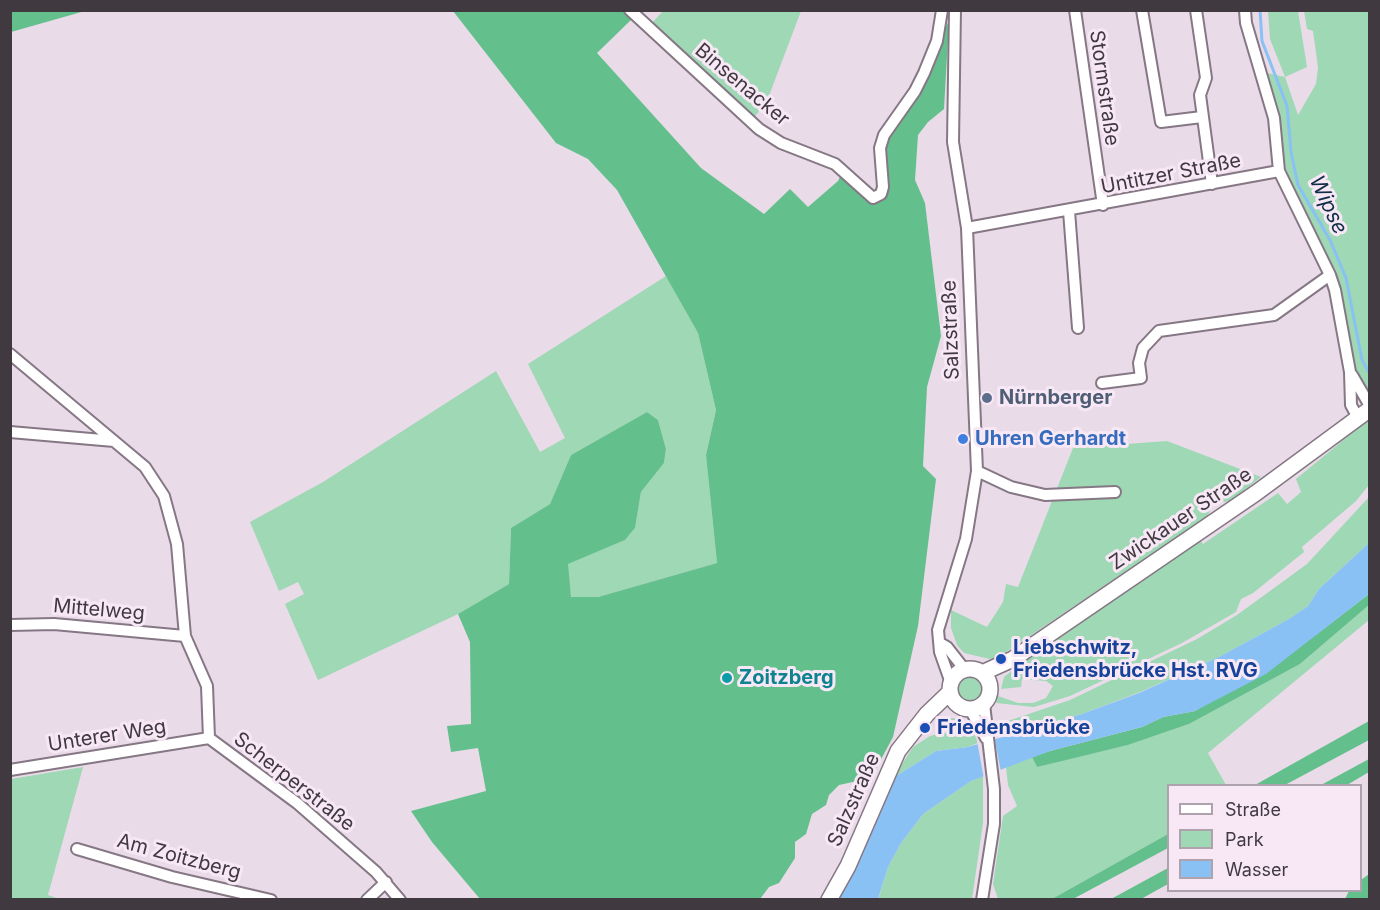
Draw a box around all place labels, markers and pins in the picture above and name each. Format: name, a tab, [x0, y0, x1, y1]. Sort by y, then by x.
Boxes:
place label: Nürnberger	[999, 386, 1112, 410]
marker: Nürnberger	[980, 391, 994, 405]
place label: Uhren Gerhardt	[975, 427, 1126, 451]
marker: Uhren Gerhardt	[956, 432, 970, 446]
place label: Liebschwitz, Friedensbrücke Hst. RVG	[1013, 636, 1258, 683]
marker: Liebschwitz, Friedensbrücke Hst. RVG	[994, 652, 1008, 666]
place label: Zoitzberg	[739, 666, 834, 690]
marker: Zoitzberg	[720, 671, 734, 685]
place label: Friedensbrücke	[937, 716, 1090, 740]
marker: Friedensbrücke	[918, 721, 932, 735]

